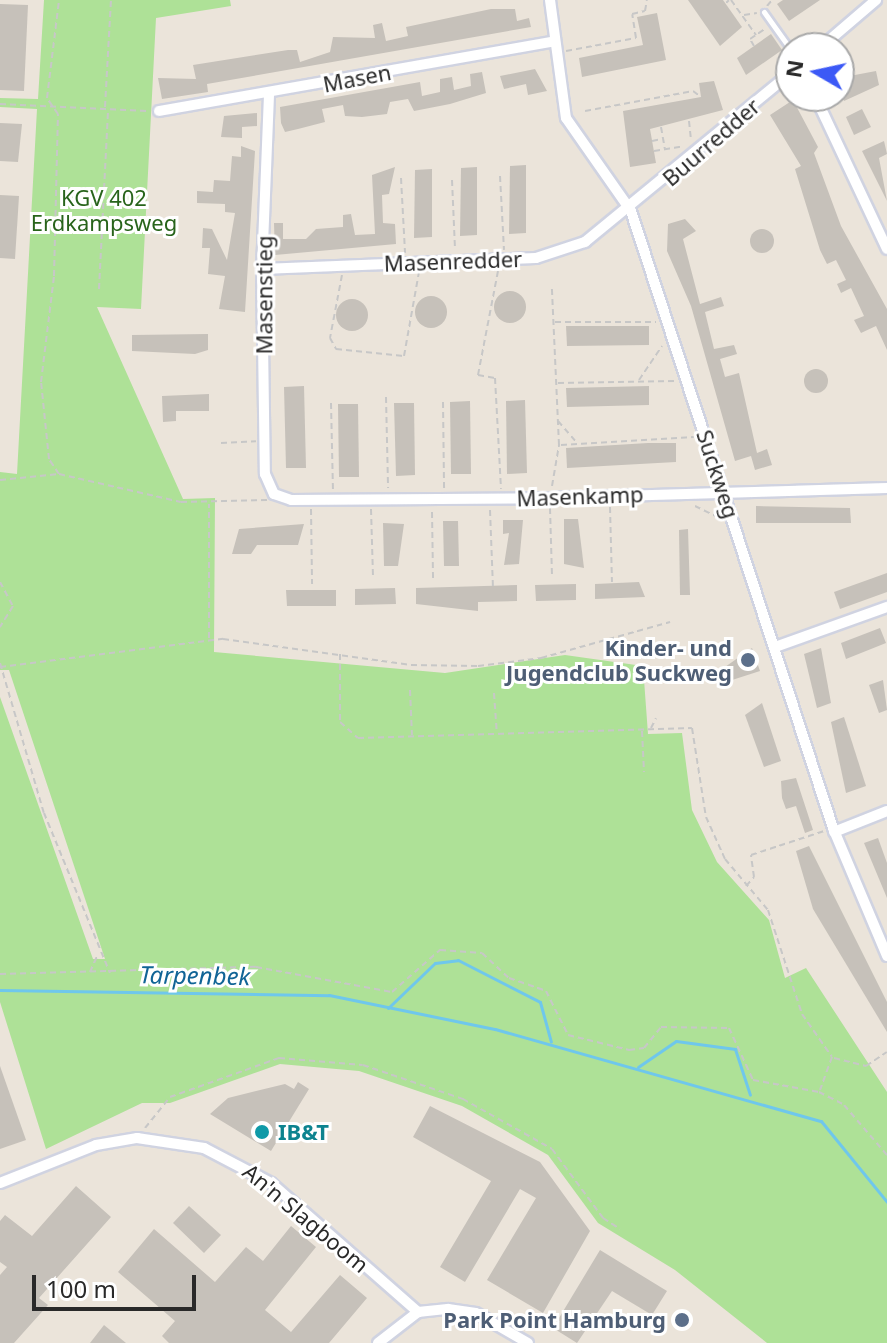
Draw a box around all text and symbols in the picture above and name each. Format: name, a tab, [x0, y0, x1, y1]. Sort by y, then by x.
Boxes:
north arrow	[775, 32, 855, 112]
text: N	[777, 57, 809, 80]
street label: Masen	[321, 58, 393, 98]
street label: Buurredder	[657, 93, 765, 191]
park label: KGV 402 Erdkampsweg	[31, 184, 177, 236]
street label: Masenstieg	[251, 236, 277, 354]
street label: Masenredder	[383, 245, 523, 277]
street label: Suckweg	[691, 427, 745, 521]
street label: Masenkamp	[516, 481, 644, 511]
place label: Kinder- und Jugendclub Suckweg	[506, 634, 732, 686]
marker: Kinder- und Jugendclub Suckweg	[739, 651, 757, 669]
water label: Tarpenbek	[139, 960, 251, 990]
place label: IB&T	[278, 1119, 329, 1145]
marker: IB&T	[253, 1123, 271, 1141]
street label: An'n Slagboom	[238, 1158, 374, 1278]
scale bar	[36, 1259, 200, 1309]
text: 100 m	[46, 1272, 116, 1305]
place label: Park Point Hamburg	[443, 1307, 666, 1333]
marker: Park Point Hamburg	[673, 1311, 691, 1329]

